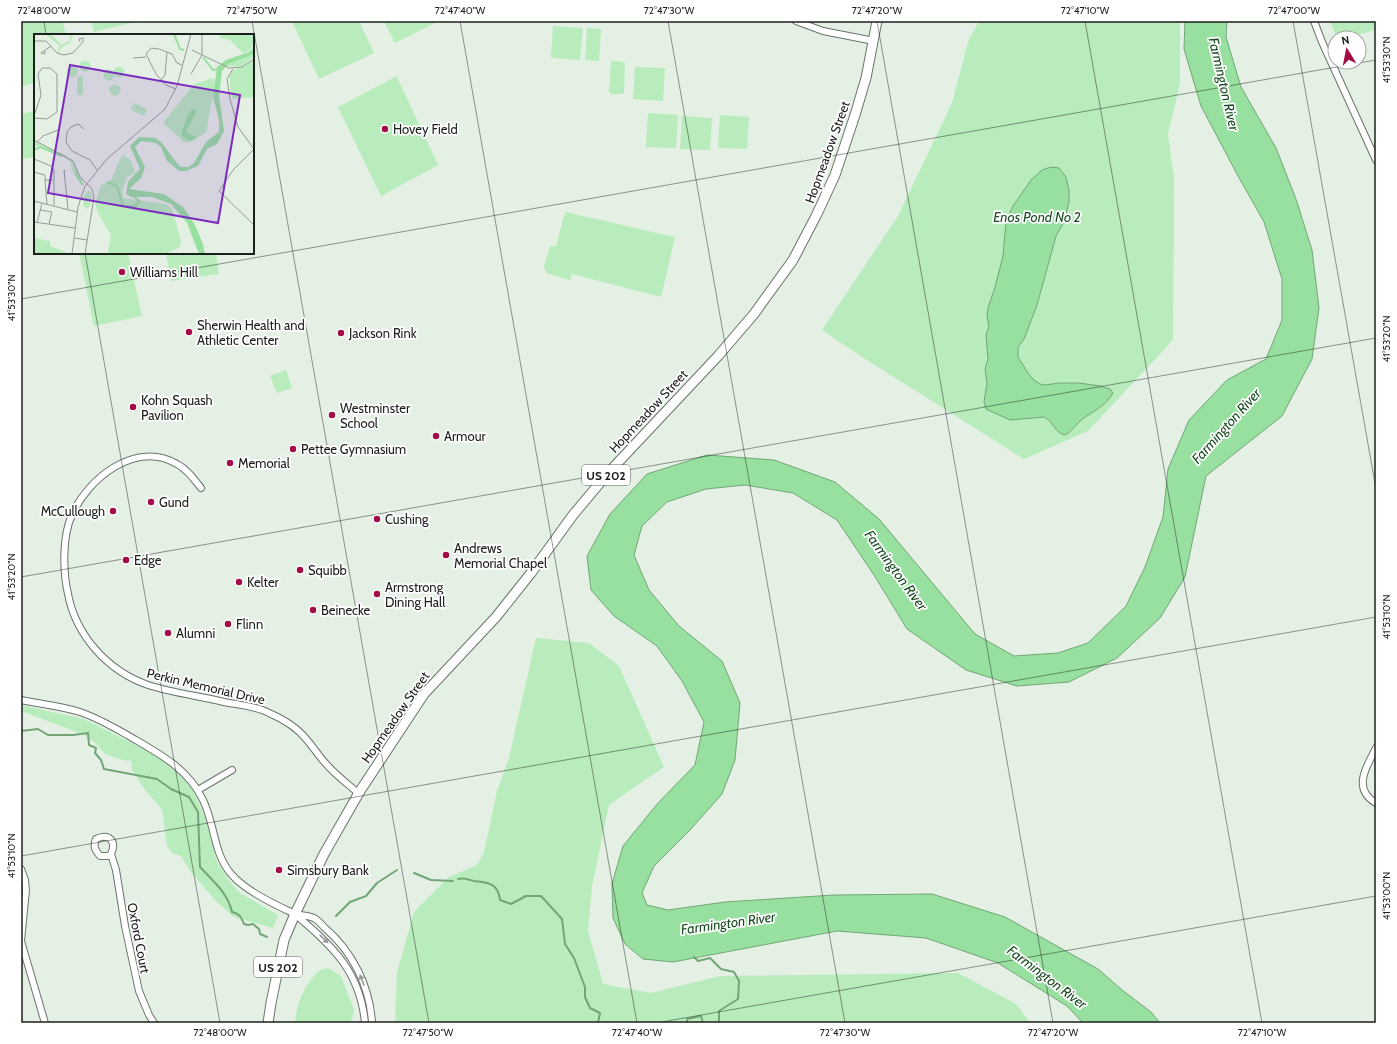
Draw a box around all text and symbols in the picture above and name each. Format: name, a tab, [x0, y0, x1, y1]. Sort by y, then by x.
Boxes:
text: 72°48'00"W	[17, 4, 71, 17]
text: 72°47'50"W	[227, 4, 278, 17]
text: 72°47'40"W	[435, 4, 486, 17]
text: 72°47'30"W	[644, 4, 695, 17]
text: 72°47'20"W	[852, 4, 903, 17]
text: 72°47'10"W	[1061, 4, 1110, 17]
text: 72°47'00"W	[1268, 4, 1321, 17]
north arrow	[1327, 30, 1367, 70]
text: N	[1340, 33, 1350, 48]
inset map	[34, 34, 254, 254]
water label: Farmington River	[1205, 36, 1244, 133]
text: 41°53'30"N	[1380, 36, 1393, 84]
street label: Hopmeadow Street	[801, 98, 853, 205]
place label: Hovey Field	[393, 121, 458, 137]
marker: Hovey Field	[380, 124, 390, 134]
water label: Enos Pond No 2	[993, 208, 1081, 226]
place label: Williams Hill	[130, 264, 198, 280]
marker: Williams Hill	[117, 267, 127, 277]
text: 41°53'30"N	[5, 274, 18, 322]
text: 41°53'20"N	[1380, 316, 1393, 362]
place label: Sherwin Health and Athletic Center	[197, 317, 305, 348]
place label: Jackson Rink	[348, 325, 417, 341]
marker: Sherwin Health and Athletic Center	[184, 327, 194, 337]
marker: Jackson Rink	[336, 328, 346, 338]
street label: Hopmeadow Street	[605, 366, 691, 456]
water label: Farmington River	[1187, 384, 1265, 467]
place label: Kohn Squash Pavilion	[141, 392, 213, 423]
place label: Westminster School	[340, 400, 411, 431]
marker: Kohn Squash Pavilion	[128, 402, 138, 412]
marker: Westminster School	[327, 410, 337, 420]
place label: Armour	[444, 428, 486, 444]
marker: Armour	[431, 431, 441, 441]
place label: Pettee Gymnasium	[301, 441, 406, 457]
marker: Pettee Gymnasium	[288, 444, 298, 454]
place label: Memorial	[238, 455, 290, 471]
marker: Memorial	[225, 458, 235, 468]
road number: US 202	[582, 465, 630, 485]
place label: Gund	[159, 494, 189, 510]
marker: Gund	[146, 497, 156, 507]
place label: McCullough	[41, 503, 105, 519]
marker: McCullough	[108, 506, 118, 516]
place label: Cushing	[385, 511, 429, 527]
marker: Cushing	[372, 514, 382, 524]
water label: Farmington River	[861, 526, 932, 614]
place label: Andrews Memorial Chapel	[454, 540, 547, 571]
marker: Andrews Memorial Chapel	[441, 550, 451, 560]
place label: Edge	[134, 552, 162, 568]
text: 41°53'20"N	[5, 554, 18, 600]
marker: Edge	[121, 555, 131, 565]
place label: Squibb	[308, 562, 347, 578]
marker: Squibb	[295, 565, 305, 575]
place label: Kelter	[247, 574, 280, 590]
marker: Kelter	[234, 577, 244, 587]
place label: Armstrong Dining Hall	[385, 579, 445, 610]
marker: Armstrong Dining Hall	[372, 589, 382, 599]
text: 41°53'10"N	[1380, 595, 1393, 640]
place label: Beinecke	[321, 602, 371, 618]
marker: Beinecke	[308, 605, 318, 615]
place label: Flinn	[236, 616, 263, 632]
marker: Flinn	[223, 619, 233, 629]
place label: Alumni	[176, 625, 215, 641]
marker: Alumni	[163, 628, 173, 638]
street label: Perkin Memorial Drive	[145, 665, 267, 707]
street label: Hopmeadow Street	[358, 668, 433, 766]
text: 41°53'10"N	[5, 834, 18, 879]
place label: Simsbury Bank	[287, 862, 369, 878]
marker: Simsbury Bank	[274, 865, 284, 875]
text: 41°53'00"N	[1380, 872, 1393, 920]
street label: Oxford Court	[124, 901, 154, 975]
water label: Farmington River	[680, 907, 777, 939]
one-way arrow	[319, 935, 329, 944]
water label: Farmington River	[1004, 941, 1091, 1013]
road number: US 202	[254, 957, 302, 977]
one-way arrow	[358, 973, 364, 985]
text: 72°48'00"W	[193, 1026, 247, 1039]
text: 72°47'50"W	[403, 1026, 454, 1039]
text: 72°47'40"W	[612, 1026, 663, 1039]
text: 72°47'30"W	[820, 1026, 871, 1039]
text: 72°47'20"W	[1028, 1026, 1079, 1039]
text: 72°47'10"W	[1238, 1026, 1287, 1039]

